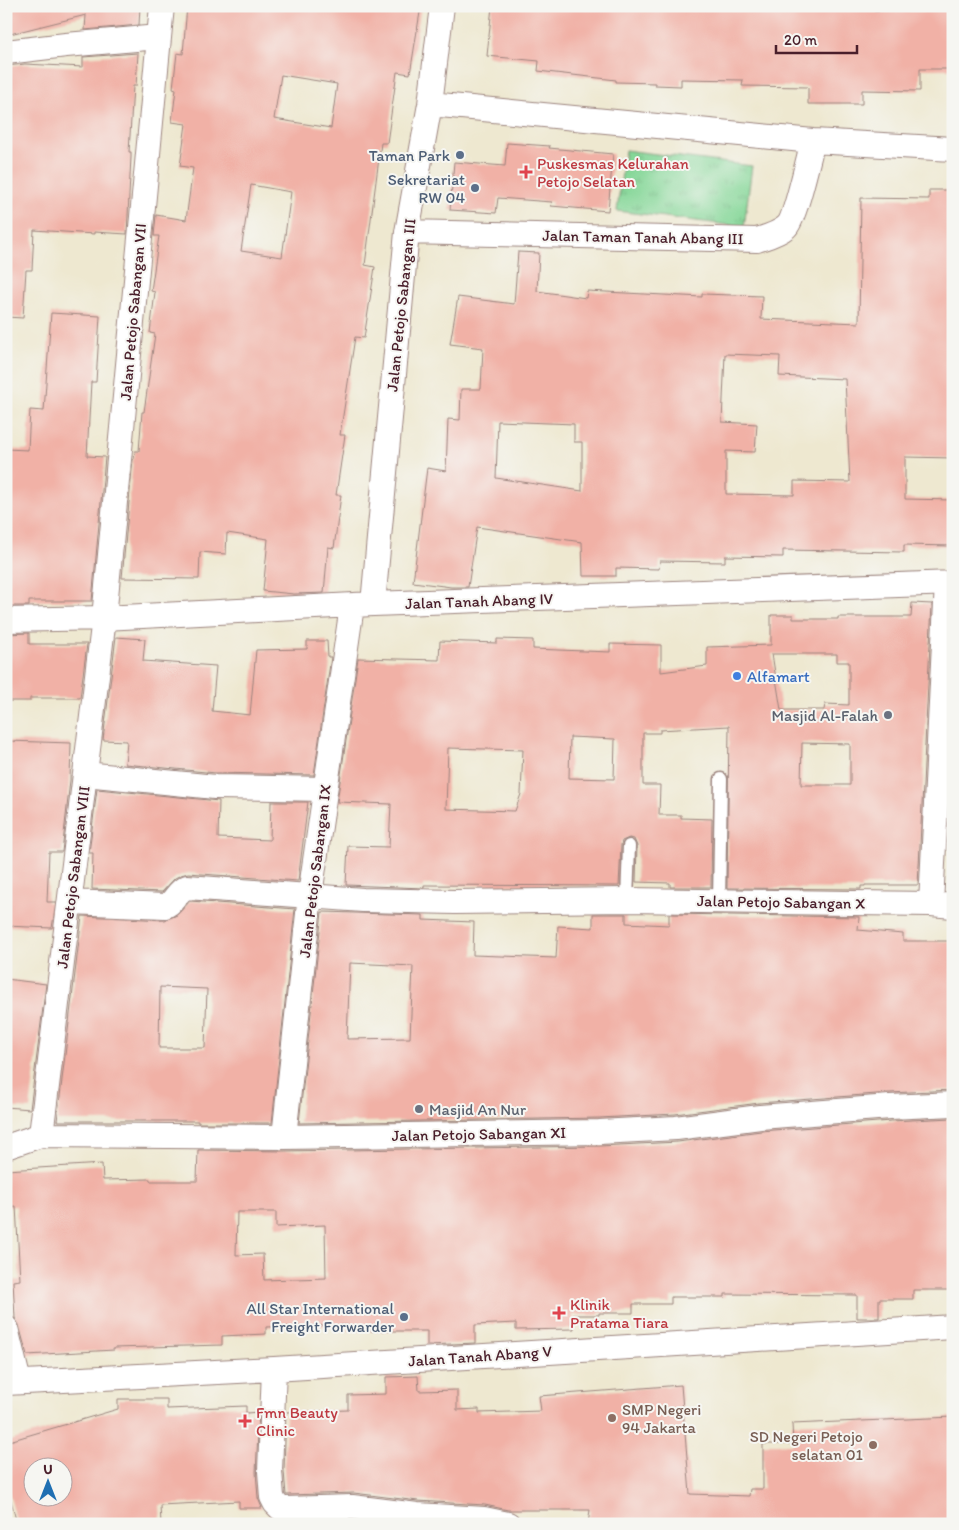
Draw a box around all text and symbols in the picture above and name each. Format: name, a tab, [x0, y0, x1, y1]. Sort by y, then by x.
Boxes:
scale bar	[776, 22, 858, 54]
text: 20 m	[784, 31, 818, 49]
place label: Taman Park	[369, 146, 451, 165]
marker: Taman Park	[454, 149, 466, 161]
place label: Puskesmas Kelurahan Petojo Selatan	[537, 154, 689, 191]
marker: Puskesmas Kelurahan Petojo Selatan	[519, 165, 533, 179]
place label: Sekretariat RW 04	[388, 170, 465, 207]
marker: Sekretariat RW 04	[469, 182, 481, 194]
street label: Jalan Petojo Sabangan III	[382, 217, 420, 393]
street label: Jalan Petojo Sabangan VII	[116, 223, 150, 401]
street label: Jalan Taman Tanah Abang III	[542, 226, 744, 248]
street label: Jalan Tanah Abang IV	[405, 589, 554, 613]
place label: Alfamart	[747, 667, 810, 686]
marker: Alfamart	[731, 670, 743, 682]
place label: Masjid Al-Falah	[772, 706, 878, 725]
marker: Masjid Al-Falah	[882, 709, 894, 721]
street label: Jalan Petojo Sabangan IX	[295, 783, 335, 959]
street label: Jalan Petojo Sabangan VIII	[52, 785, 94, 969]
street label: Jalan Petojo Sabangan X	[697, 891, 865, 913]
place label: Masjid An Nur	[429, 1100, 526, 1119]
marker: Masjid An Nur	[413, 1103, 425, 1115]
street label: Jalan Petojo Sabangan XI	[392, 1123, 566, 1145]
place label: Klinik Pratama Tiara	[570, 1295, 669, 1332]
place label: All Star International Freight Forwarder	[246, 1299, 395, 1336]
marker: Klinik Pratama Tiara	[552, 1306, 566, 1320]
marker: All Star International Freight Forwarder	[398, 1311, 410, 1323]
street label: Jalan Tanah Abang V	[408, 1341, 553, 1370]
place label: SMP Negeri 94 Jakarta	[622, 1400, 701, 1437]
place label: Fmn Beauty Clinic	[256, 1403, 338, 1440]
marker: SMP Negeri 94 Jakarta	[606, 1412, 618, 1424]
marker: Fmn Beauty Clinic	[238, 1414, 252, 1428]
place label: SD Negeri Petojo selatan 01	[750, 1427, 864, 1464]
marker: SD Negeri Petojo selatan 01	[867, 1439, 879, 1451]
north arrow	[22, 1458, 72, 1508]
text: U	[43, 1461, 53, 1478]

